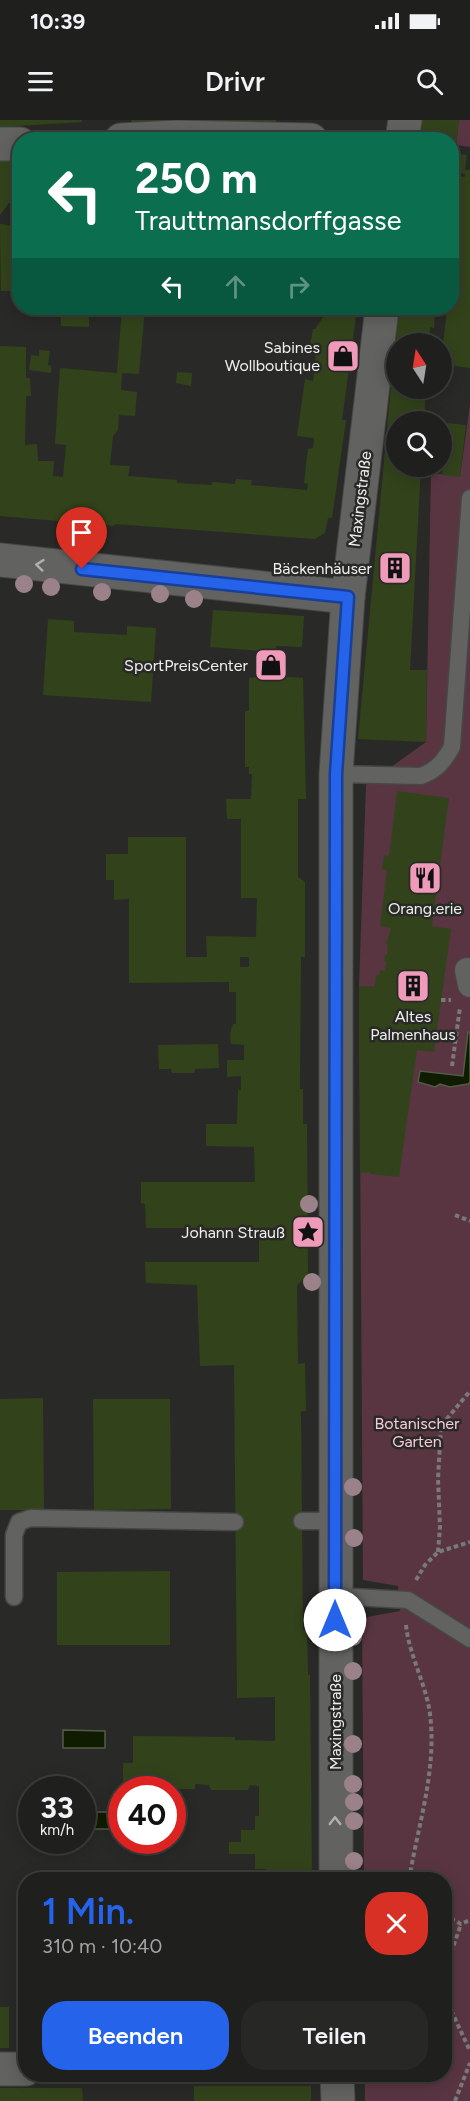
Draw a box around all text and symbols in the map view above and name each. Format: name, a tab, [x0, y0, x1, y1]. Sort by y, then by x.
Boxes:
text: 10:39	[30, 8, 85, 35]
icon: menu	[24, 65, 57, 98]
text: Drivr	[205, 65, 265, 98]
icon: search	[413, 65, 446, 98]
text: 250 m	[135, 153, 258, 204]
icon: left	[36, 156, 114, 234]
text: Trauttmansdorffgasse	[135, 204, 401, 237]
icon: left	[156, 270, 189, 303]
icon: ahead	[219, 270, 252, 303]
icon: right	[282, 270, 315, 303]
north arrow	[386, 333, 452, 399]
map controls	[386, 333, 452, 477]
place label: Sabines Wollboutique	[225, 338, 320, 375]
shop icon: Sabines Wollboutique	[325, 338, 361, 374]
button: search	[386, 411, 452, 477]
street label: Maxingstraße	[345, 450, 375, 548]
pin	[56, 507, 107, 569]
icon: arrive	[65, 516, 98, 549]
building icon: Bäckenhäuser	[377, 550, 413, 586]
one-way arrow	[35, 559, 44, 571]
place label: Bäckenhäuser	[273, 559, 373, 578]
shop icon: SportPreisCenter	[253, 647, 289, 683]
place label: SportPreisCenter	[124, 656, 249, 675]
restaurant icon: Orang.erie	[407, 860, 443, 896]
place label: Orang.erie	[388, 899, 462, 918]
building icon: Altes Palmenhaus	[395, 968, 431, 1004]
place label: Altes Palmenhaus	[370, 1007, 456, 1044]
place icon: Johann Strauß	[290, 1214, 326, 1250]
place label: Johann Strauß	[181, 1223, 285, 1242]
park label: Botanischer Garten	[374, 1414, 460, 1451]
position arrow	[303, 1588, 367, 1652]
street label: Maxingstraße	[326, 1674, 345, 1770]
speed limit sign: 40	[108, 1776, 186, 1854]
text: 33	[40, 1789, 74, 1826]
one-way arrow	[329, 1817, 341, 1826]
text: km/h	[40, 1821, 74, 1839]
text: 1 Min.	[42, 1890, 134, 1933]
button: close	[365, 1892, 428, 1955]
text: 310 m · 10:40	[42, 1934, 162, 1958]
button: Beenden	[42, 2001, 229, 2070]
button: Teilen	[241, 2001, 428, 2070]

